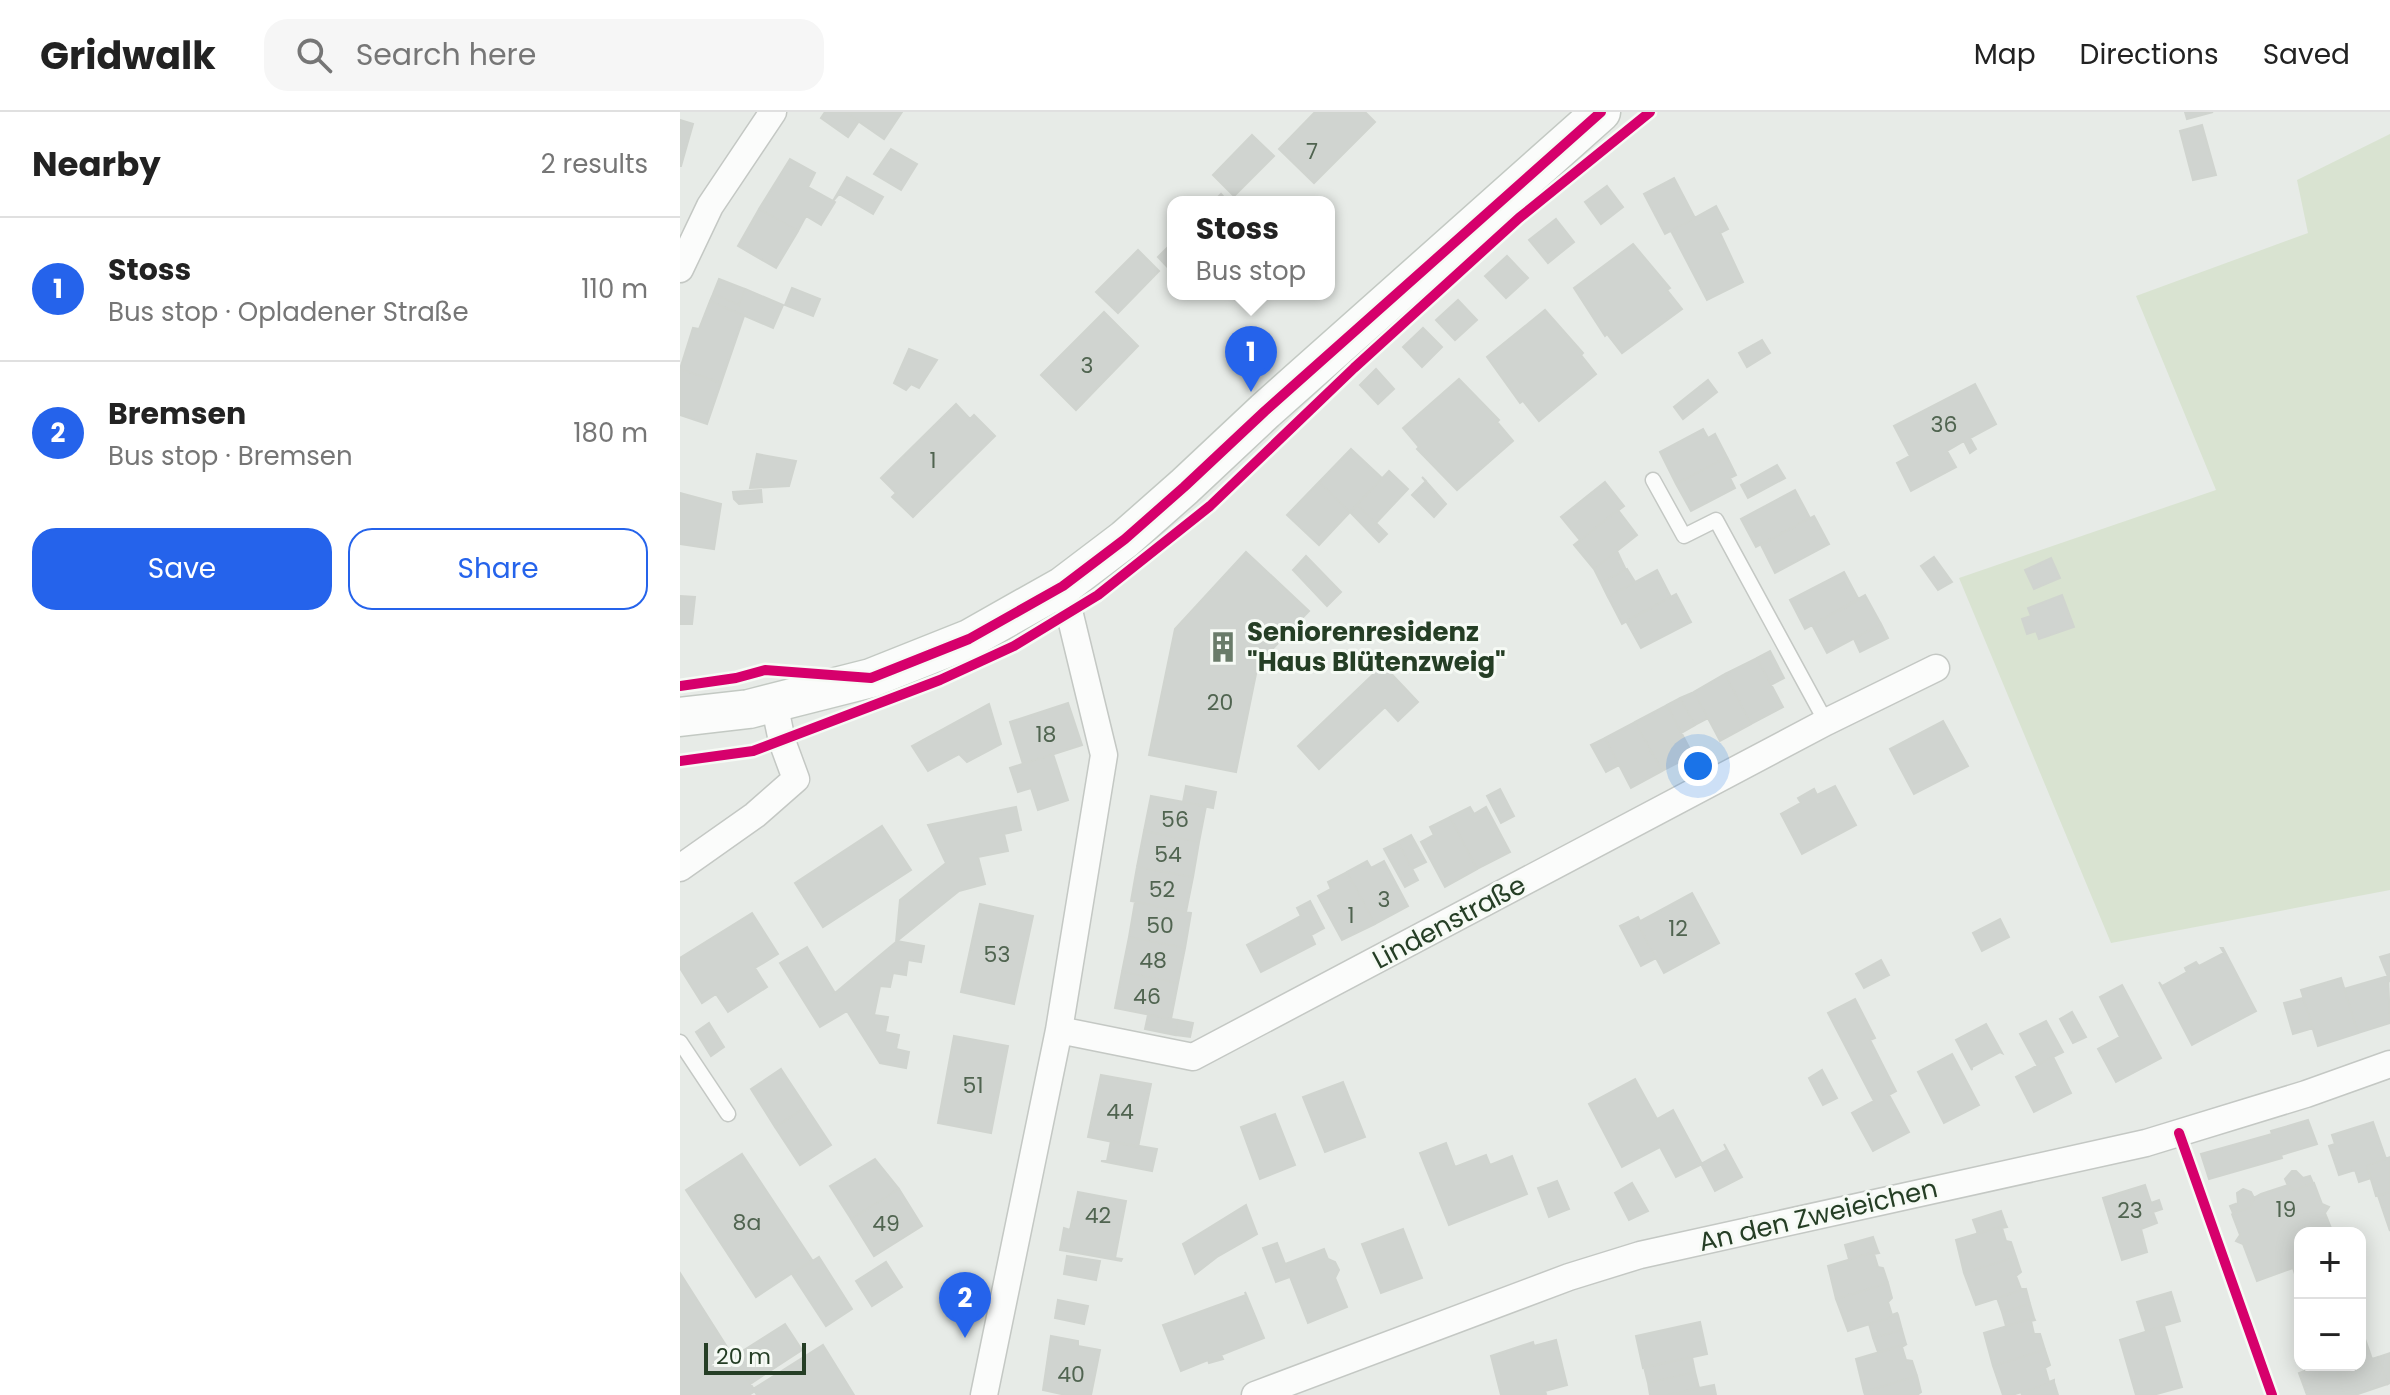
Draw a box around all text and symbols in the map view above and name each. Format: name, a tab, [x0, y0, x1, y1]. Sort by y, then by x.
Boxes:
search box	[264, 19, 824, 91]
text: Gridwalk	[40, 29, 216, 82]
icon: search	[292, 33, 336, 77]
text: Search here	[356, 33, 536, 76]
text: Map	[1974, 35, 2036, 74]
text: Directions	[2080, 35, 2219, 74]
text: Saved	[2263, 35, 2350, 74]
house number: 7	[1306, 136, 1318, 167]
text: Nearby	[32, 140, 161, 188]
text: 2 results	[541, 146, 648, 182]
popup	[1167, 196, 1335, 300]
text: Stoss	[1196, 207, 1279, 250]
text: Stoss	[108, 248, 191, 291]
text: Bus stop	[1196, 253, 1306, 289]
text: 1	[53, 271, 63, 307]
text: 110 m	[581, 271, 648, 307]
text: Bus stop · Opladener Straße	[108, 294, 469, 330]
pin: 1	[1225, 326, 1277, 392]
house number: 3	[1081, 350, 1093, 381]
text: Bremsen	[108, 392, 246, 435]
house number: 36	[1931, 409, 1957, 440]
text: 2	[51, 415, 65, 451]
text: 180 m	[573, 415, 648, 451]
text: Bus stop · Bremsen	[108, 438, 353, 474]
house number: 1	[929, 445, 937, 476]
button: Save	[32, 528, 332, 610]
button: Share	[348, 528, 648, 610]
place label: Seniorenresidenz "Haus Blütenzweig"	[1247, 614, 1506, 680]
building icon: Seniorenresidenz "Haus Blütenzweig"	[1206, 630, 1240, 664]
house number: 20	[1207, 687, 1233, 718]
house number: 18	[1036, 719, 1056, 750]
your location	[1678, 746, 1718, 786]
house number: 56	[1161, 804, 1189, 835]
house number: 54	[1154, 839, 1182, 870]
street label: Lindenstraße	[1366, 866, 1532, 978]
house number: 52	[1149, 874, 1175, 905]
house number: 3	[1378, 884, 1390, 915]
house number: 1	[1347, 900, 1355, 931]
house number: 50	[1146, 910, 1174, 941]
house number: 12	[1668, 913, 1688, 944]
house number: 53	[984, 939, 1010, 970]
house number: 48	[1139, 945, 1167, 976]
house number: 46	[1133, 981, 1161, 1012]
house number: 51	[963, 1070, 983, 1101]
house number: 44	[1106, 1096, 1134, 1127]
street label: An den Zweieichen	[1695, 1170, 1941, 1260]
house number: 19	[2276, 1194, 2296, 1225]
house number: 23	[2117, 1195, 2143, 1226]
house number: 42	[1085, 1200, 1111, 1231]
house number: 8a	[733, 1207, 761, 1238]
house number: 49	[872, 1208, 900, 1239]
map controls	[2294, 1227, 2366, 1371]
button: +	[2294, 1227, 2366, 1299]
pin: 2	[939, 1272, 991, 1338]
button: −	[2294, 1299, 2366, 1371]
scale bar	[704, 1339, 806, 1375]
text: 20 m	[716, 1341, 771, 1372]
house number: 40	[1057, 1359, 1085, 1390]

